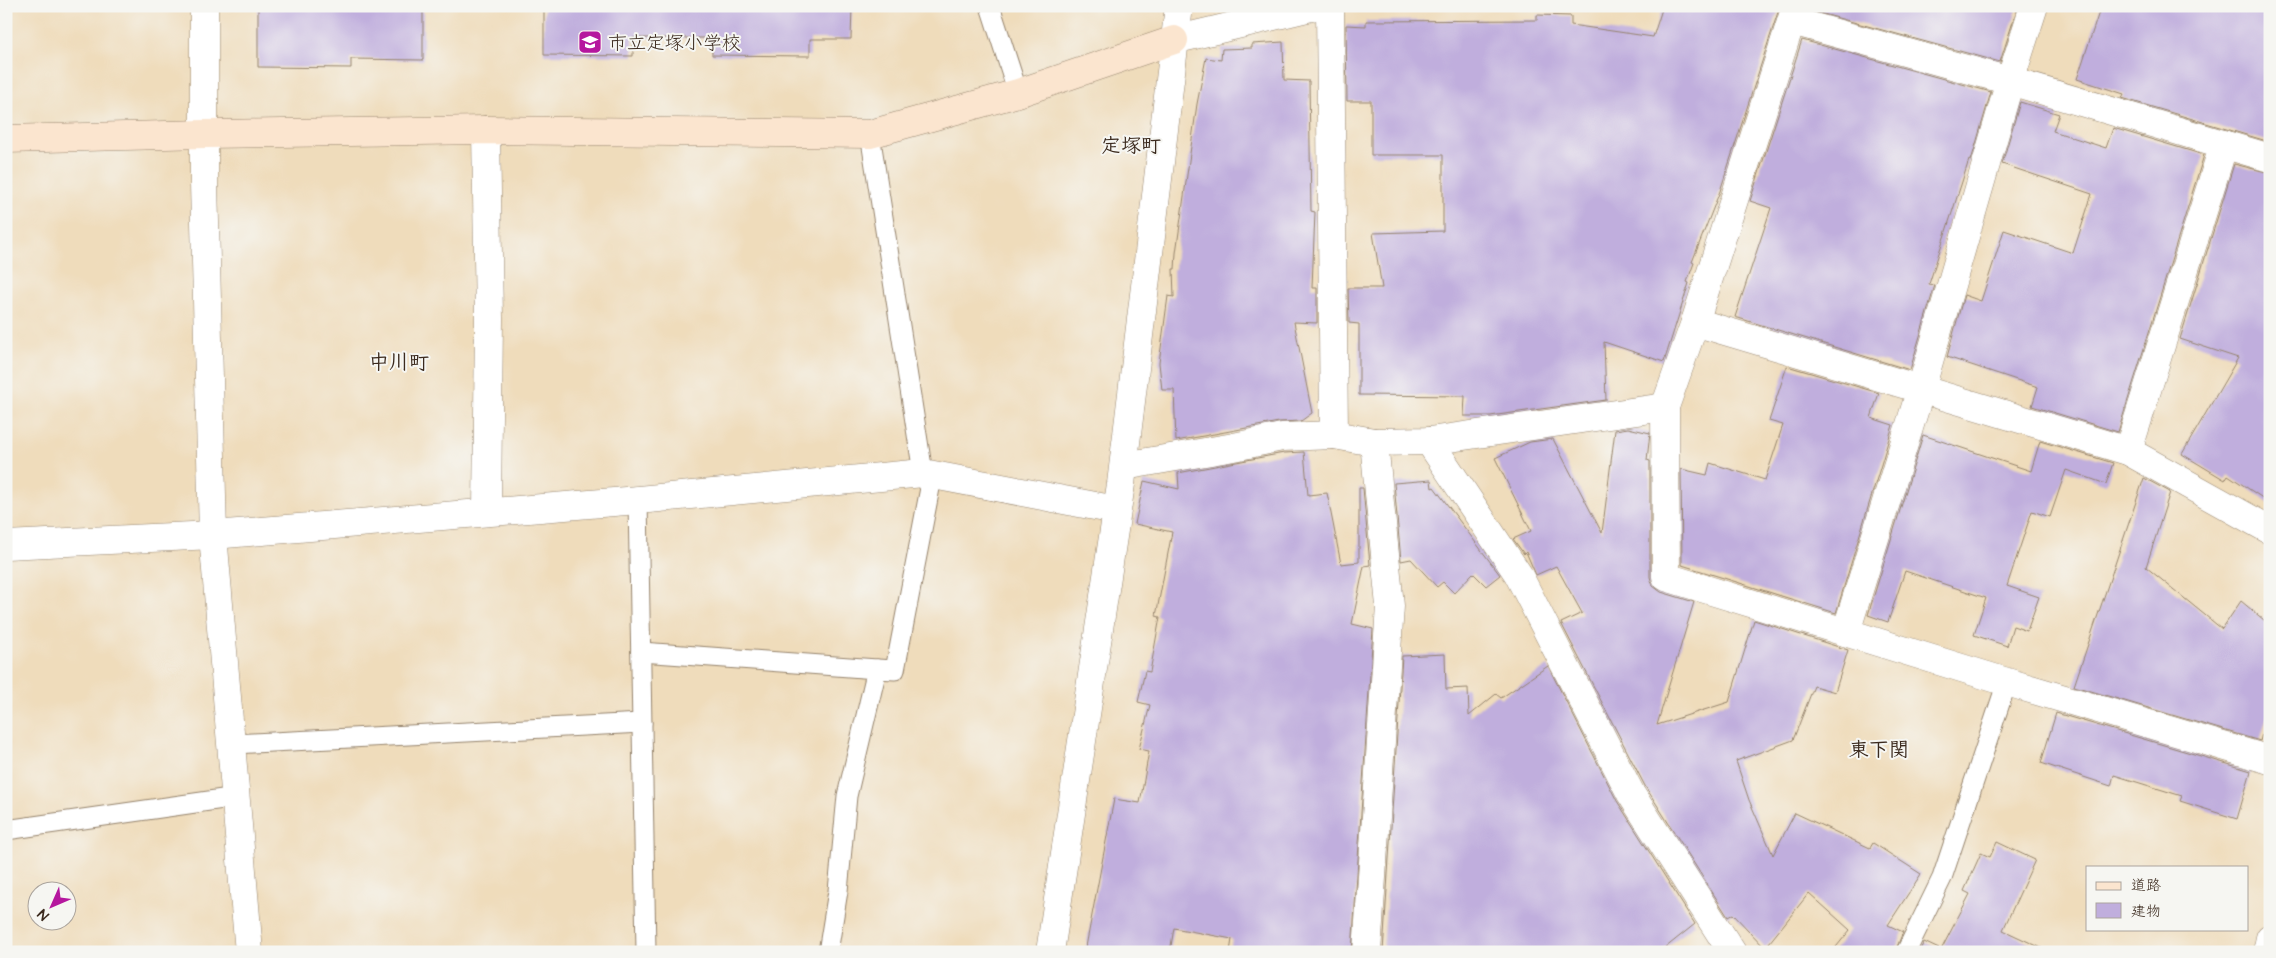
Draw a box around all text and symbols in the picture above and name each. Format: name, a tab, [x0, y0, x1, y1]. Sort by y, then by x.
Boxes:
school or university icon: 市立定塚小学校	[577, 29, 603, 55]
place label: 市立定塚小学校	[608, 30, 741, 57]
district label: 定塚町	[1101, 132, 1161, 160]
district label: 中川町	[369, 349, 429, 377]
district label: 東下関	[1849, 736, 1909, 764]
legend	[2086, 866, 2248, 930]
text: 道路	[2131, 875, 2161, 896]
north arrow	[28, 880, 78, 930]
text: 建物	[2131, 901, 2161, 922]
text: N	[33, 904, 54, 925]

